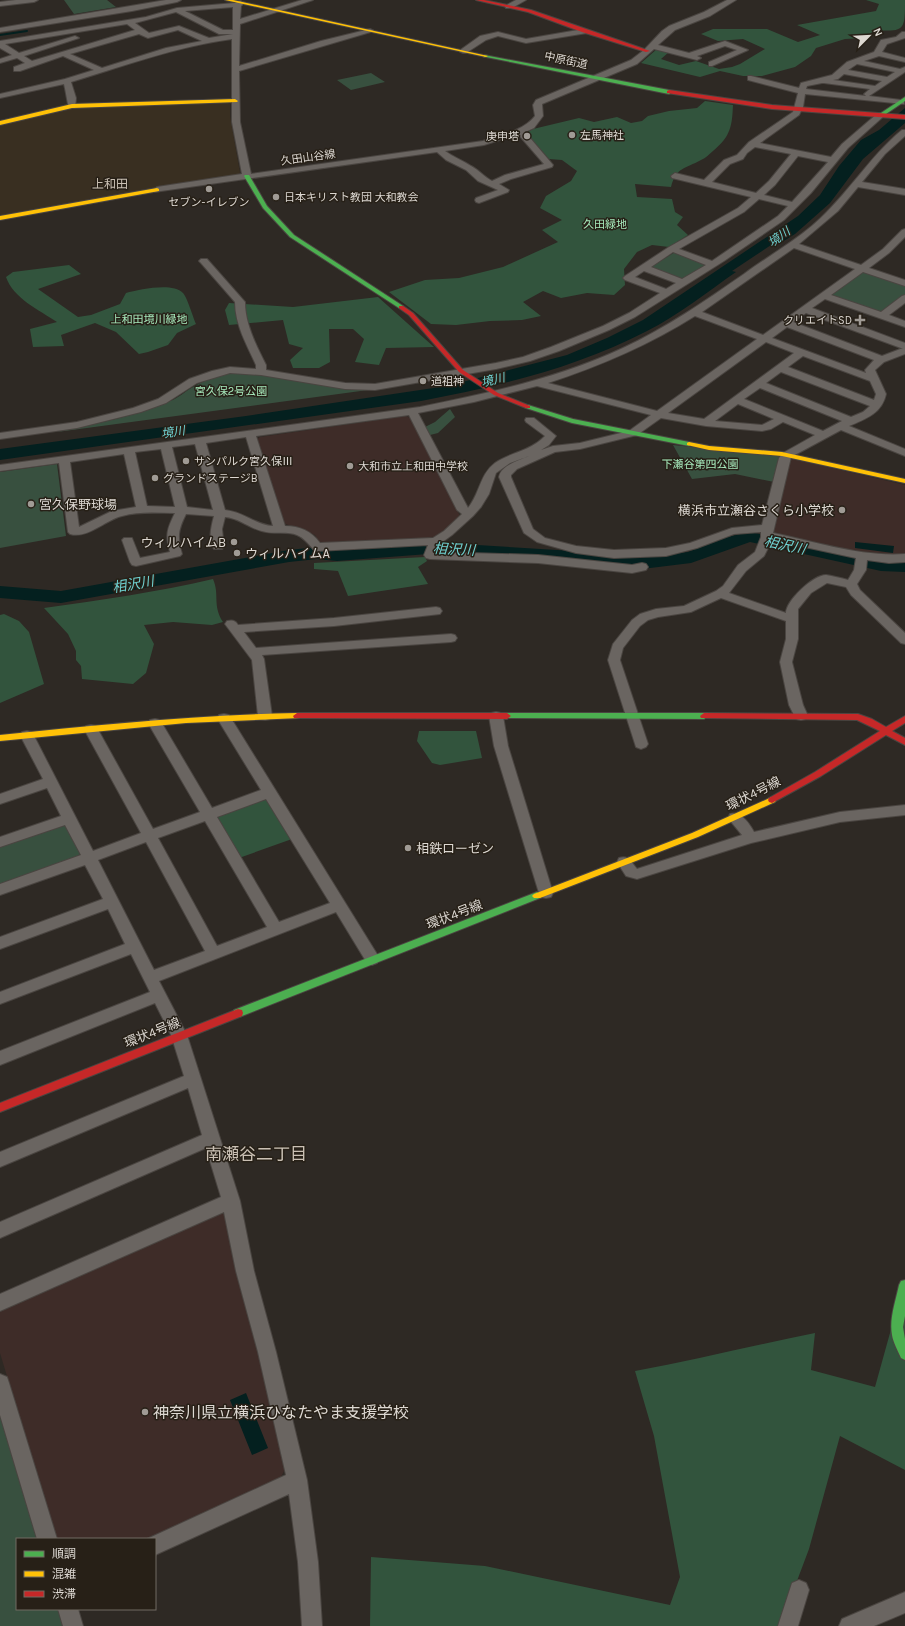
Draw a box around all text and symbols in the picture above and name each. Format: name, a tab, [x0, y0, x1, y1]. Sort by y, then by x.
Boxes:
north arrow	[849, 16, 889, 56]
text: N	[870, 26, 885, 38]
street label: 中原街道	[543, 50, 589, 71]
place label: 左馬神社	[580, 129, 624, 142]
place label: 庚申塔	[486, 130, 519, 143]
marker: 左馬神社	[567, 130, 577, 140]
marker: 庚申塔	[522, 131, 532, 141]
street label: 久田山谷線	[280, 147, 336, 168]
district label: 上和田	[92, 177, 128, 191]
marker: セブン-イレブン	[204, 184, 214, 194]
place label: 日本キリスト教団 大和教会	[284, 191, 419, 204]
marker: 日本キリスト教団 大和教会	[271, 192, 281, 202]
place label: セブン-イレブン	[169, 196, 249, 209]
park label: 久田緑地	[583, 218, 627, 231]
water label: 境川	[765, 223, 794, 250]
park label: 上和田境川緑地	[111, 313, 188, 326]
place label: クリエイトSD	[783, 314, 852, 327]
marker: クリエイトSD	[855, 315, 865, 325]
water label: 境川	[480, 370, 508, 390]
place label: 道祖神	[431, 375, 464, 388]
marker: 道祖神	[418, 376, 428, 386]
park label: 宮久保2号公園	[195, 385, 267, 398]
water label: 境川	[160, 423, 188, 441]
place label: サンパルク宮久保Ⅲ	[194, 455, 293, 468]
marker: サンパルク宮久保Ⅲ	[181, 456, 191, 466]
park label: 下瀬谷第四公園	[662, 458, 739, 471]
place label: 大和市立上和田中学校	[358, 460, 468, 473]
marker: 大和市立上和田中学校	[345, 461, 355, 471]
place label: グランドステージB	[163, 472, 258, 485]
marker: グランドステージB	[150, 473, 160, 483]
place label: 宮久保野球場	[39, 497, 117, 512]
marker: 宮久保野球場	[26, 499, 36, 509]
place label: 横浜市立瀬谷さくら小学校	[678, 503, 834, 518]
marker: 横浜市立瀬谷さくら小学校	[837, 505, 847, 515]
water label: 相沢川	[763, 533, 809, 559]
place label: ウィルハイムB	[140, 535, 226, 550]
marker: ウィルハイムB	[229, 537, 239, 547]
water label: 相沢川	[433, 540, 477, 559]
place label: ウィルハイムA	[245, 546, 330, 561]
marker: ウィルハイムA	[232, 548, 242, 558]
water label: 相沢川	[111, 572, 157, 597]
street label: 環状4号線	[723, 773, 783, 814]
place label: 相鉄ローゼン	[416, 841, 494, 856]
marker: 相鉄ローゼン	[403, 843, 413, 853]
street label: 環状4号線	[424, 897, 485, 932]
street label: 環状4号線	[122, 1014, 182, 1051]
district label: 南瀬谷二丁目	[205, 1144, 307, 1164]
place label: 神奈川県立横浜ひなたやま支援学校	[153, 1403, 409, 1422]
marker: 神奈川県立横浜ひなたやま支援学校	[140, 1407, 150, 1417]
legend	[16, 1538, 156, 1610]
text: 順調	[52, 1547, 76, 1561]
text: 混雑	[52, 1567, 76, 1581]
text: 渋滞	[52, 1587, 76, 1601]

